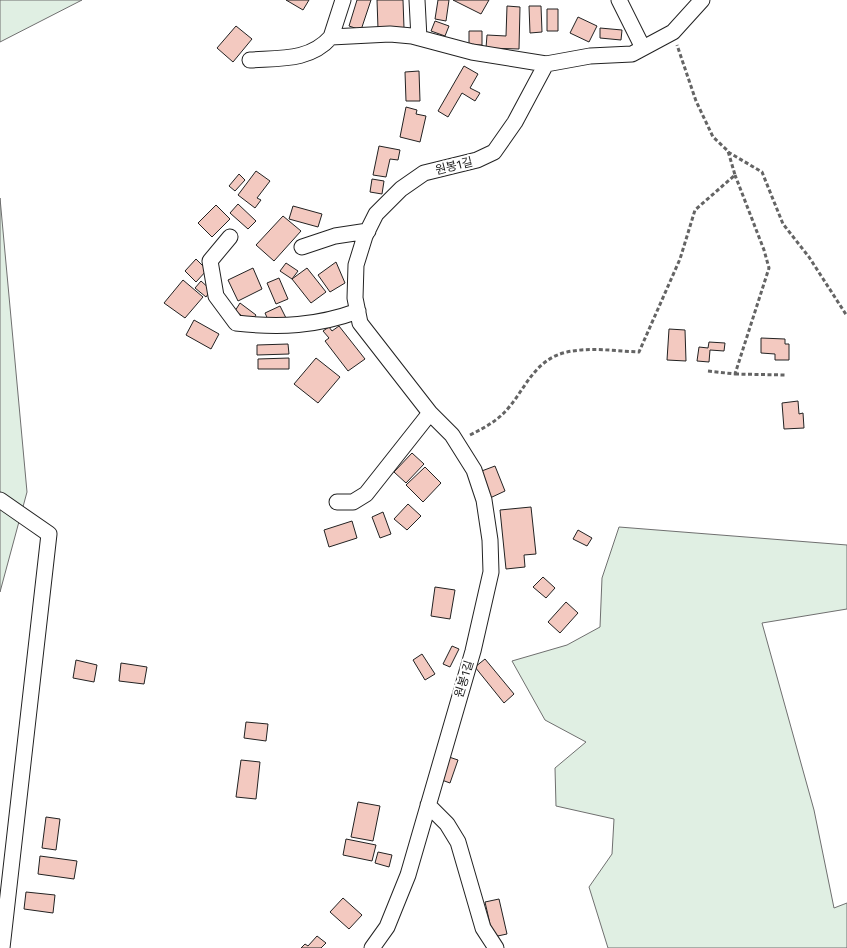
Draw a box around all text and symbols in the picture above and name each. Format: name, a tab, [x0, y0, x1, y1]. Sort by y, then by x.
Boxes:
street label: 원봉1길	[434, 155, 474, 177]
street label: 원봉1길	[452, 659, 476, 699]

